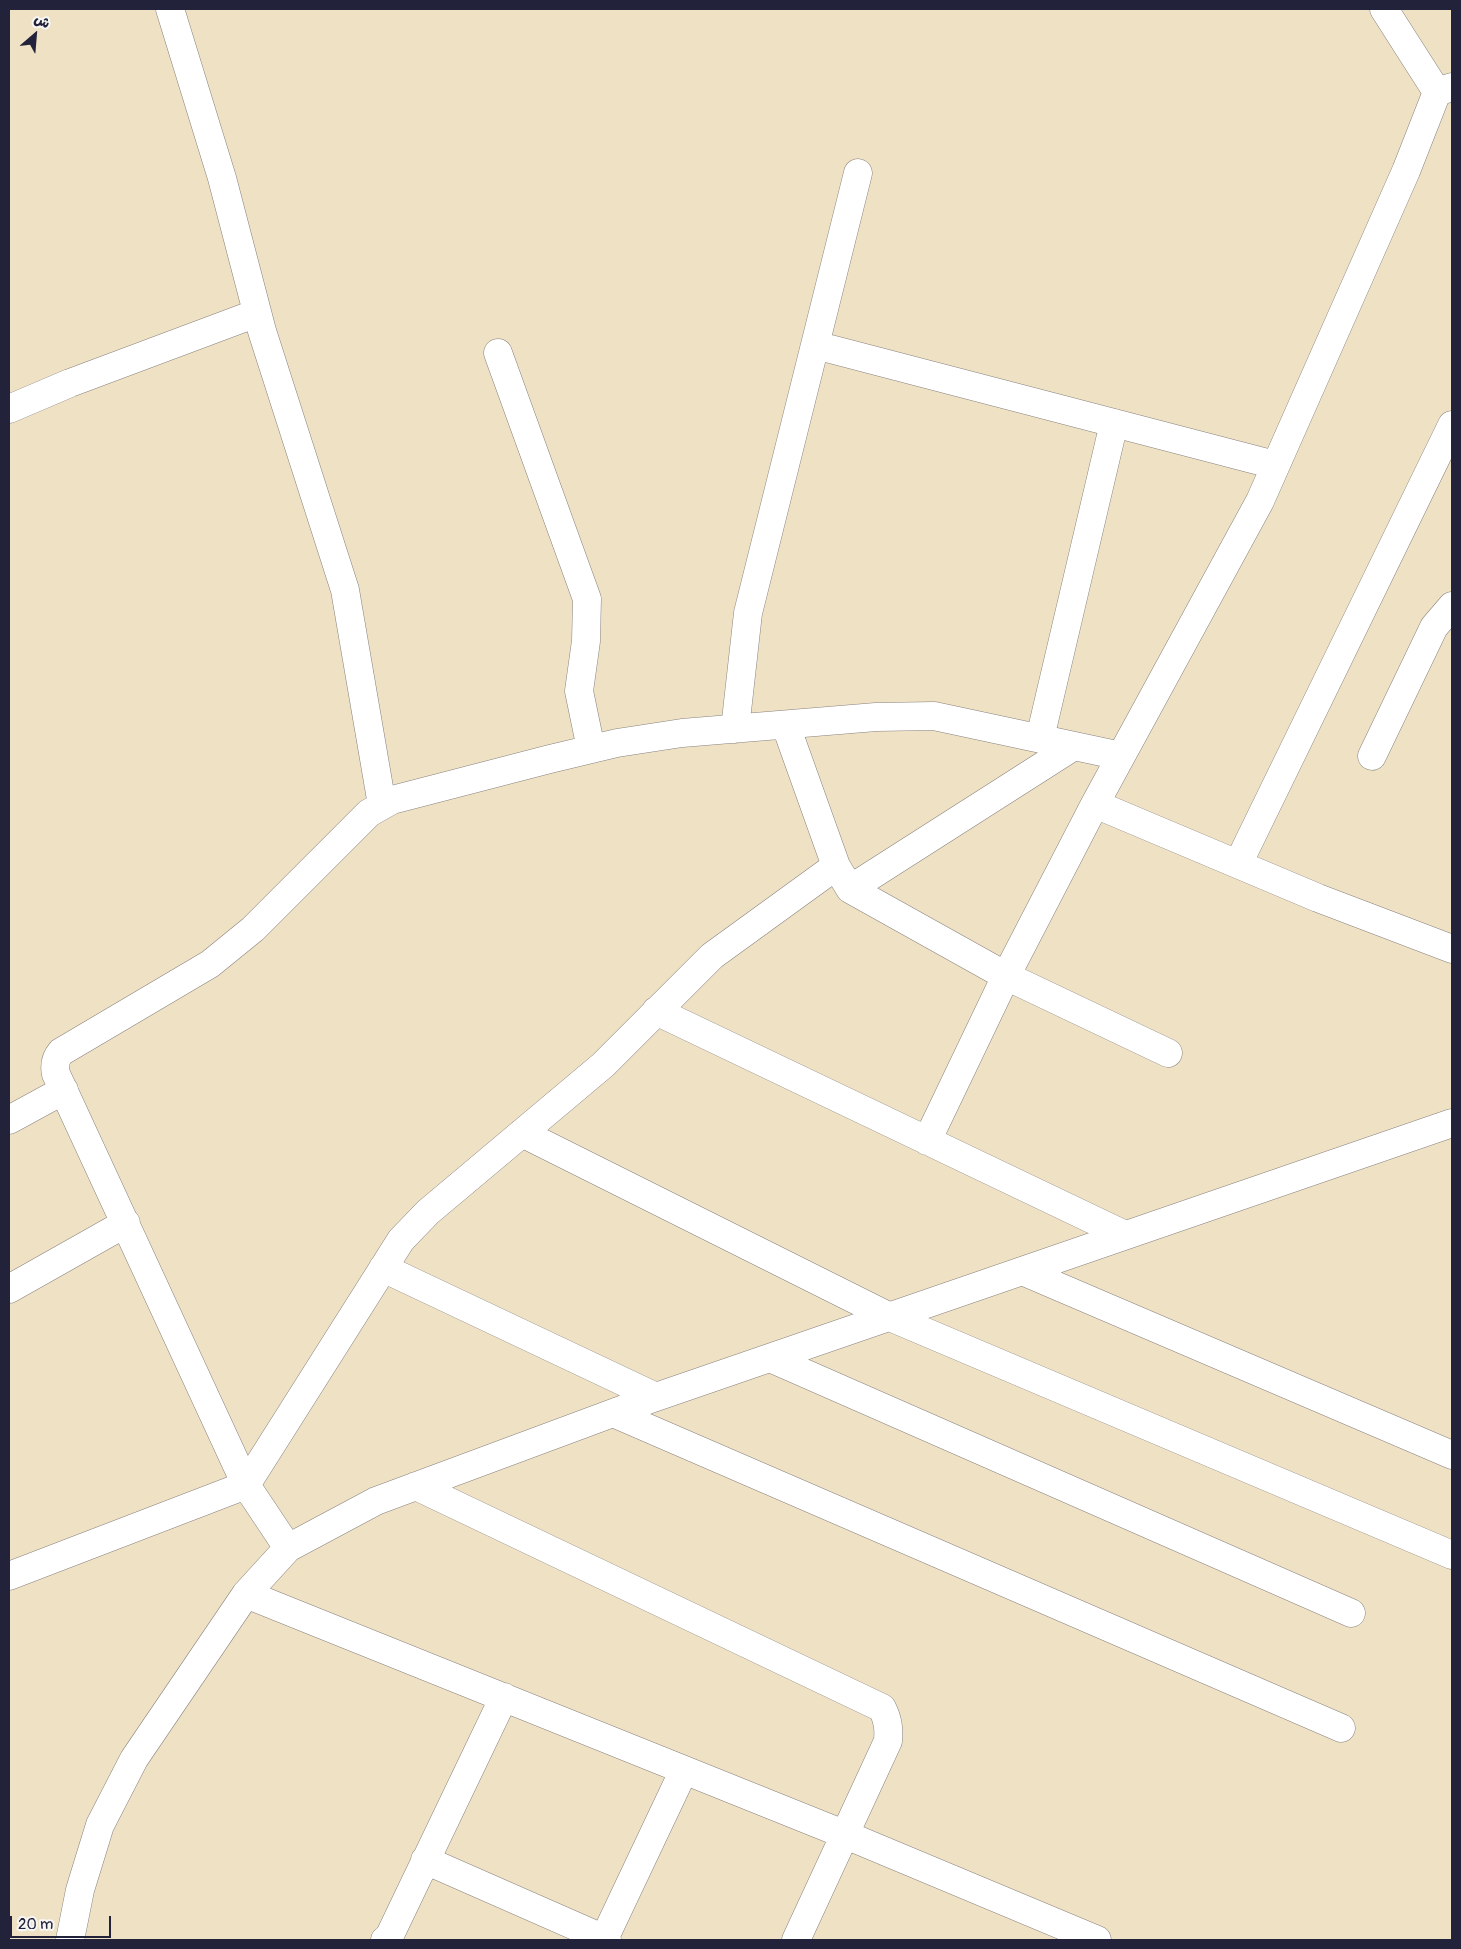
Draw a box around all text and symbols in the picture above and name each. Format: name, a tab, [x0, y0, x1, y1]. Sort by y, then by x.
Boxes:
north arrow	[10, 10, 60, 60]
text: ش	[31, 10, 53, 32]
scale bar	[12, 1906, 114, 1938]
text: 20 m	[18, 1915, 53, 1934]

